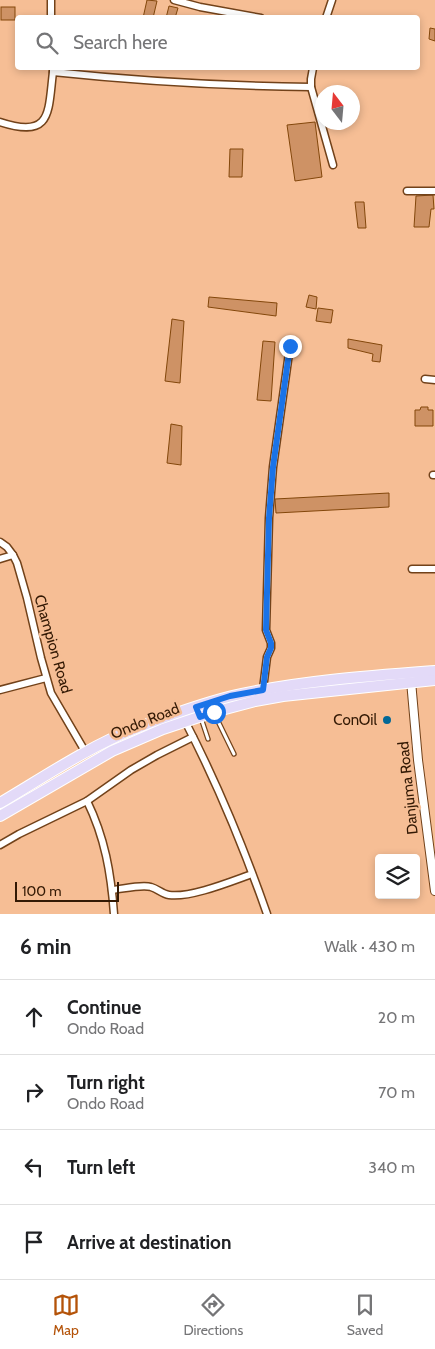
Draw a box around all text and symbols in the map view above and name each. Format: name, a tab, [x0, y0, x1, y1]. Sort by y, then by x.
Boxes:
search box	[15, 15, 420, 70]
icon: search	[33, 29, 61, 57]
text: Search here	[73, 31, 167, 54]
north arrow	[315, 85, 360, 130]
route end	[279, 335, 302, 358]
street label: Champion Road	[30, 593, 76, 695]
street label: Ondo Road	[108, 699, 182, 743]
route start	[203, 701, 226, 724]
place label: ConOil	[333, 711, 377, 729]
marker: ConOil	[381, 714, 393, 726]
street label: Danjuma Road	[394, 740, 422, 836]
map controls	[375, 854, 420, 899]
button: layers	[375, 854, 420, 899]
scale bar	[15, 879, 119, 902]
text: 100 m	[22, 882, 62, 900]
text: 6 min	[20, 934, 71, 959]
text: Walk · 430 m	[324, 937, 415, 956]
text: Continue	[67, 996, 141, 1019]
icon: ahead	[20, 1003, 48, 1031]
text: 20 m	[378, 1008, 415, 1027]
text: Ondo Road	[67, 1019, 144, 1038]
text: Turn right	[67, 1071, 145, 1094]
icon: right	[20, 1078, 48, 1106]
text: 70 m	[378, 1083, 415, 1102]
text: Ondo Road	[67, 1094, 144, 1113]
icon: left	[20, 1153, 48, 1181]
text: Turn left	[67, 1156, 135, 1179]
text: 340 m	[368, 1158, 415, 1177]
icon: arrive	[20, 1228, 48, 1256]
text: Arrive at destination	[67, 1231, 231, 1254]
tab: Map	[52, 1291, 80, 1339]
tab: Directions	[183, 1291, 243, 1339]
tab: Saved	[347, 1291, 383, 1339]

